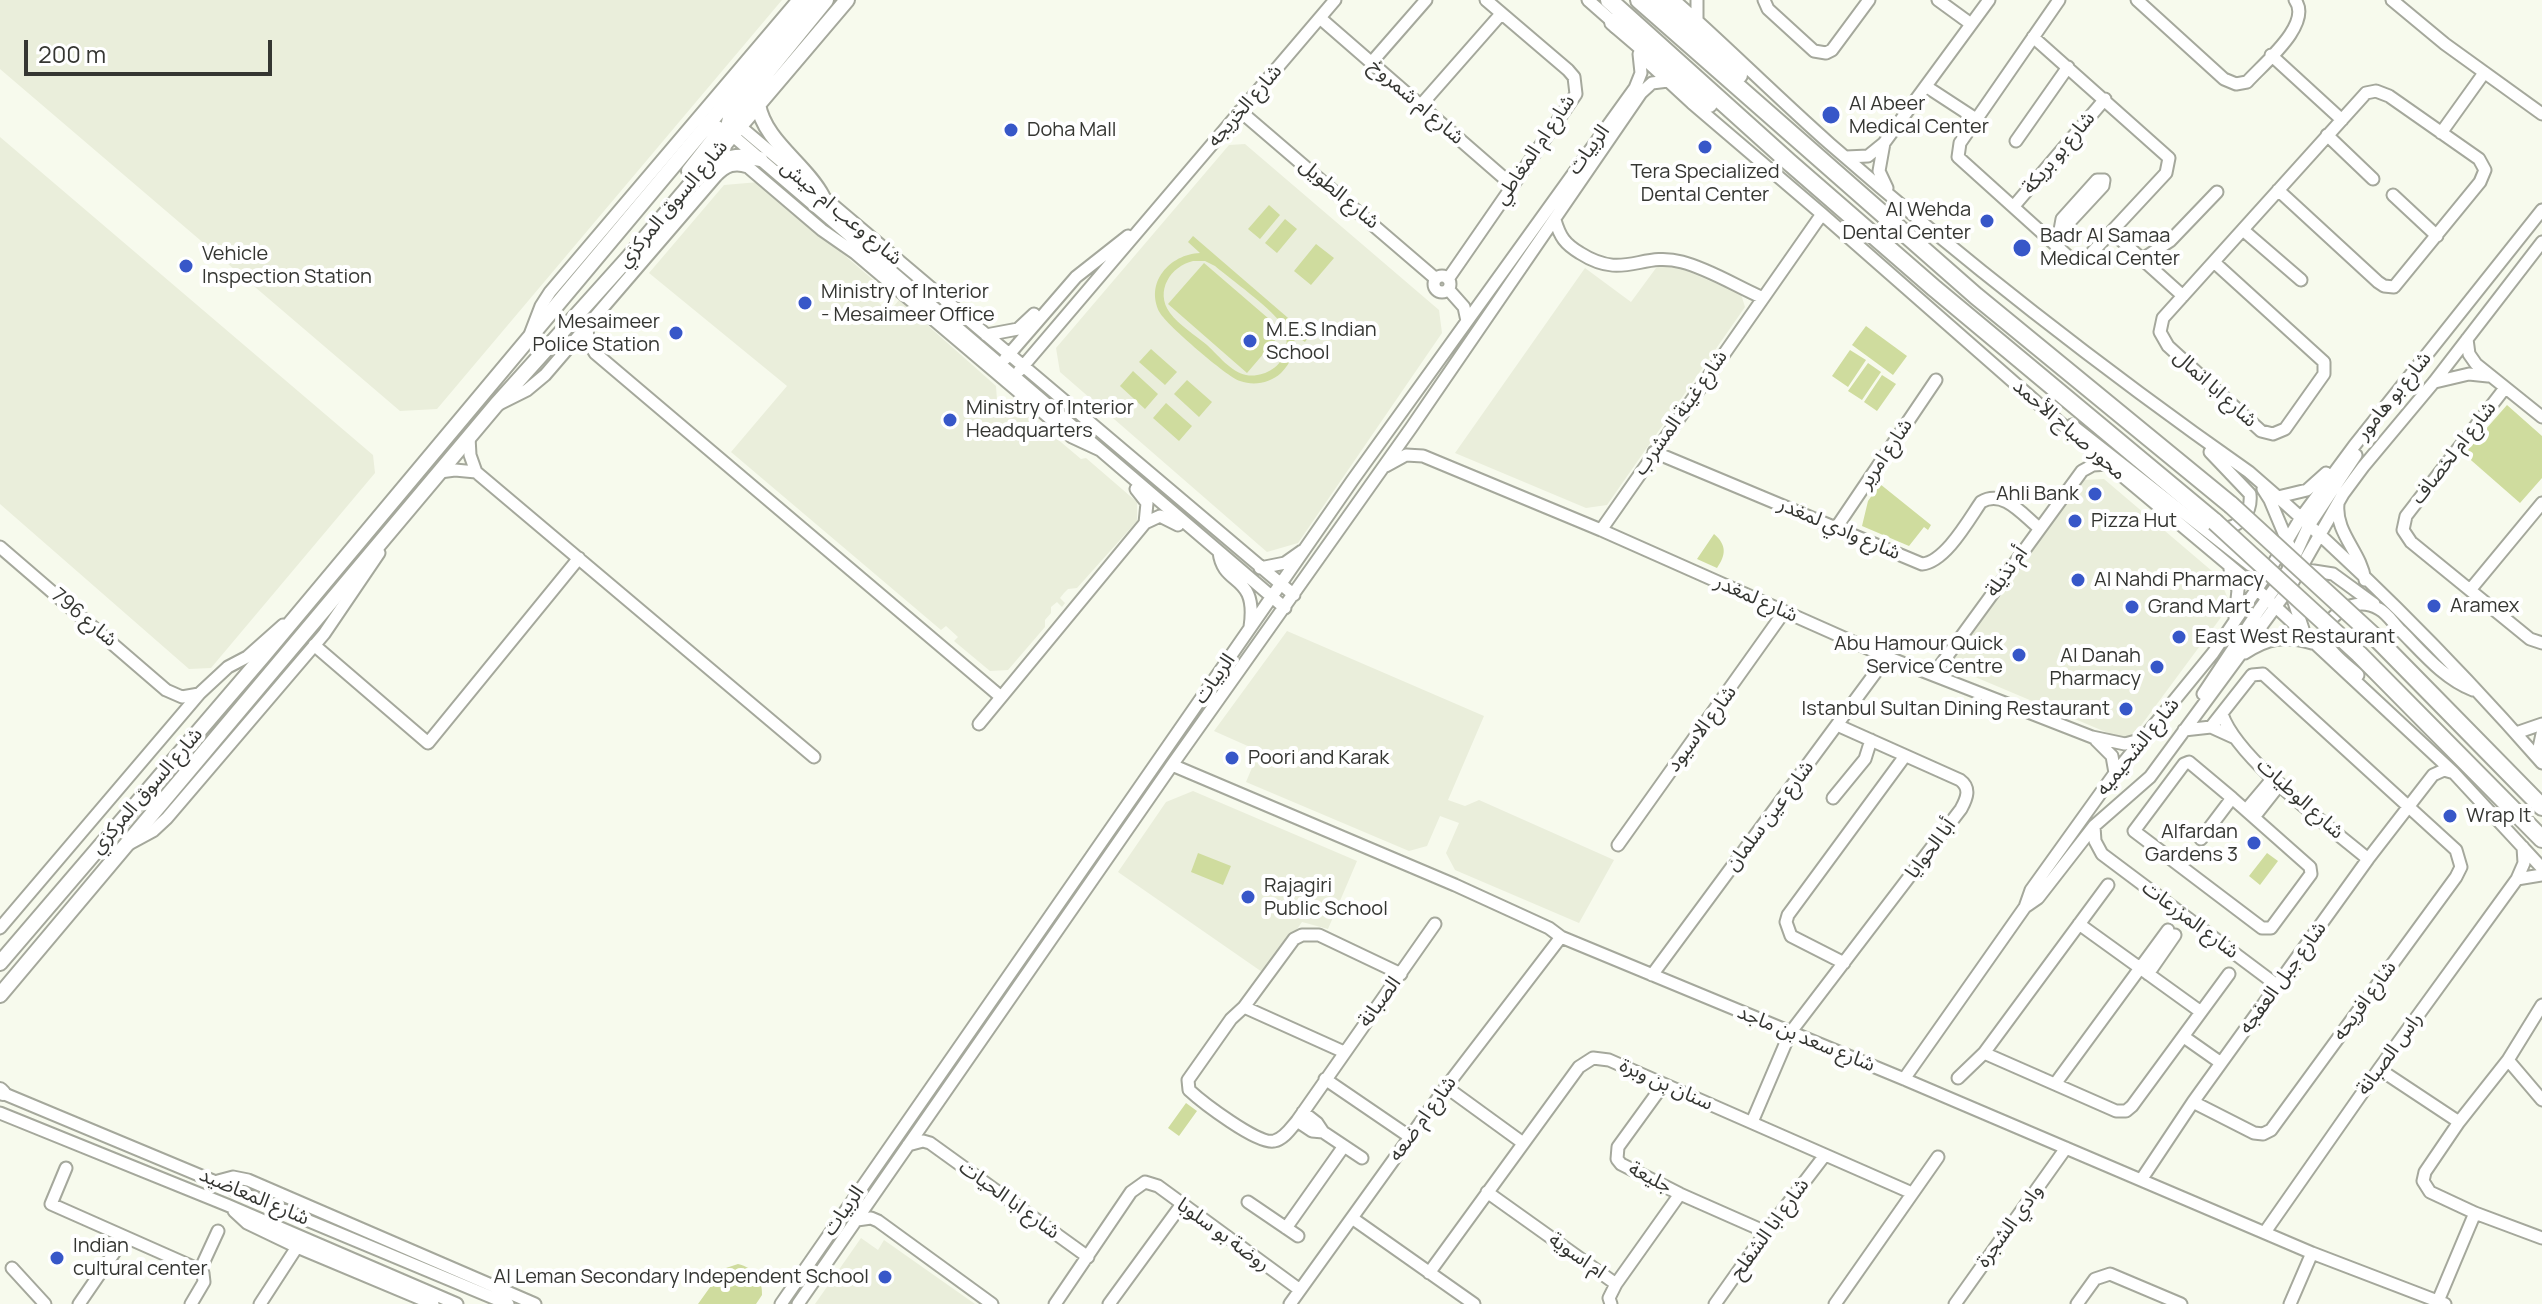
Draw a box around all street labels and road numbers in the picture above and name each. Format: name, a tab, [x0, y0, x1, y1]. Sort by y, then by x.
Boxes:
street label: شارع ام شمروخ	[1363, 54, 1469, 150]
street label: شارع الخريجه	[1203, 60, 1287, 152]
street label: شارع ام المغاطي	[1489, 90, 1581, 210]
street label: شارع بو بريكة	[2018, 107, 2100, 199]
street label: الربيات	[1563, 120, 1615, 180]
street label: شارع السوق المركزي	[613, 135, 733, 273]
street label: شارع الطويل	[1294, 154, 1384, 234]
street label: شارع وعب ام حيش	[775, 155, 907, 271]
street label: شارع ابا انمال	[2168, 345, 2262, 433]
street label: شارع غينة المشرب	[1629, 346, 1733, 480]
street label: شارع بو هامور	[2351, 347, 2437, 445]
street label: محور صباح الأحمد	[2008, 374, 2130, 486]
street label: شارع ام لخصاف	[2406, 397, 2502, 509]
street label: شارع امرير	[1854, 414, 1918, 494]
street label: شارع وادي لمغدر	[1774, 492, 1904, 566]
street label: أم نذيلة	[1981, 542, 2033, 602]
street label: شارع لمغدر	[1711, 570, 1801, 628]
street label: شارع 796	[46, 584, 122, 652]
street label: الربيات	[1189, 649, 1241, 709]
street label: شارع الاسيود	[1662, 681, 1742, 777]
street label: شارع الشحيميه	[2091, 693, 2185, 801]
street label: شارع السوق المركزي	[86, 723, 208, 859]
street label: شارع الوطيات	[2251, 754, 2349, 844]
street label: شارع عين سلمان	[1721, 756, 1819, 876]
street label: أبا الحوايا	[1901, 814, 1961, 884]
street label: شارع المزرعات	[2137, 876, 2243, 964]
street label: شارع جبل العفجه	[2234, 917, 2332, 1039]
street label: شارع افريحه	[2328, 957, 2402, 1045]
street label: الصبانة	[1354, 972, 1406, 1032]
street label: شارع سعد بن ماجد	[1734, 1000, 1878, 1078]
street label: راس الصبانة	[2352, 1008, 2428, 1100]
street label: سنان بن وبرة	[1616, 1054, 1716, 1116]
street label: شارع ام ضعه	[1384, 1072, 1462, 1166]
street label: شارع ابا الحيات	[954, 1155, 1064, 1245]
street label: جليعة	[1624, 1157, 1676, 1199]
street label: شارع المعاضيد	[196, 1163, 312, 1231]
street label: شارع ابا الشفلح	[1725, 1174, 1815, 1284]
street label: وادي الشجرة	[1972, 1180, 2048, 1272]
street label: الربيات	[818, 1181, 870, 1241]
street label: روضة بو سلوبا	[1172, 1193, 1274, 1277]
street label: ام اسوية	[1544, 1228, 1610, 1284]

